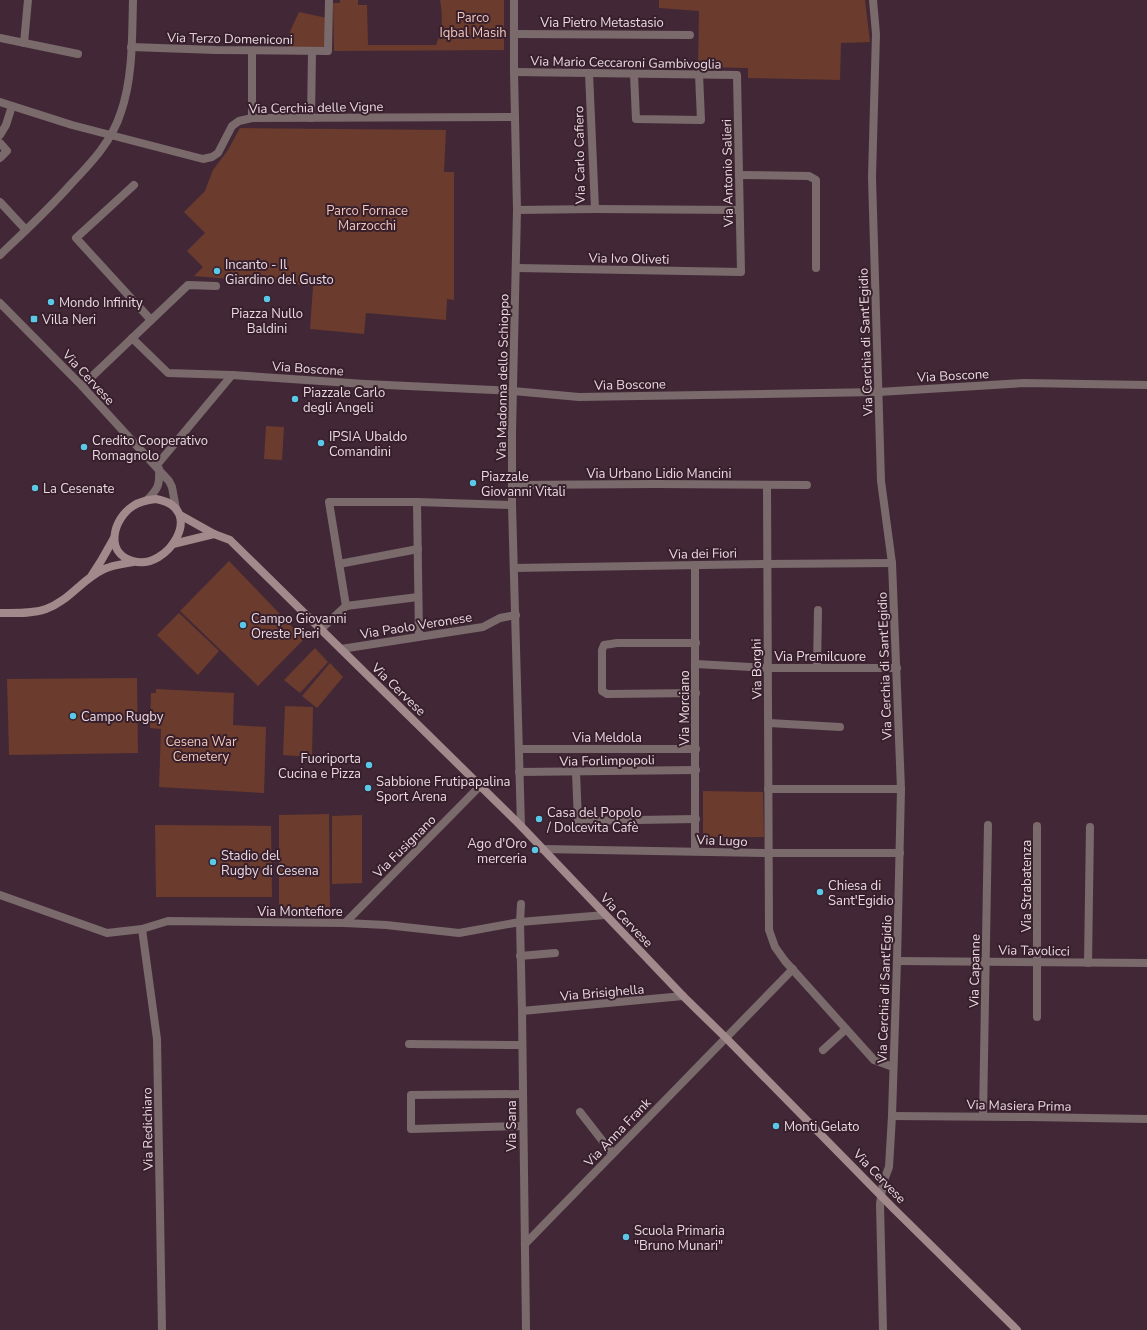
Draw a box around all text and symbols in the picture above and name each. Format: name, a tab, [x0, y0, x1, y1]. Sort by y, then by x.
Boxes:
park label: Parco Iqbal Masih	[439, 9, 507, 42]
street label: Via Pietro Metastasio	[539, 14, 664, 32]
street label: Via Terzo Domeniconi	[166, 29, 293, 49]
street label: Via Mario Ceccaroni Gambivoglia	[529, 52, 722, 74]
street label: Via Cerchia delle Vigne	[247, 98, 384, 118]
street label: Via Carlo Cafiero	[570, 106, 590, 205]
street label: Via Antonio Salieri	[718, 119, 738, 228]
park label: Parco Fornace Marzocchi	[326, 202, 408, 235]
street label: Via Ivo Oliveti	[588, 249, 669, 269]
place label: Incanto - Il Giardino del Gusto	[225, 256, 334, 289]
marker: Incanto - Il Giardino del Gusto	[212, 266, 222, 276]
street label: Via Cerchia di Sant'Egidio	[854, 268, 878, 417]
street label: Via Madonna dello Schioppo	[493, 293, 513, 462]
place label: Mondo Infinity	[59, 294, 143, 312]
marker: Piazza Nullo Baldini	[262, 294, 272, 304]
marker: Mondo Infinity	[46, 297, 56, 307]
place label: Piazza Nullo Baldini	[231, 305, 303, 338]
place label: Villa Neri	[41, 311, 96, 329]
marker: Villa Neri	[29, 314, 39, 324]
street label: Via Cervese	[57, 346, 118, 409]
street label: Via Boscone	[270, 357, 344, 380]
street label: Via Boscone	[916, 365, 990, 387]
street label: Via Boscone	[593, 375, 666, 395]
place label: Piazzale Carlo degli Angeli	[303, 384, 385, 417]
marker: Piazzale Carlo degli Angeli	[290, 394, 300, 404]
place label: IPSIA Ubaldo Comandini	[329, 428, 407, 461]
place label: Credito Cooperativo Romagnolo	[92, 432, 208, 465]
marker: IPSIA Ubaldo Comandini	[316, 438, 326, 448]
marker: Credito Cooperativo Romagnolo	[79, 442, 89, 452]
street label: Via Urbano Lidio Mancini	[586, 465, 731, 483]
place label: Piazzale Giovanni Vitali	[481, 468, 565, 501]
marker: Piazzale Giovanni Vitali	[468, 478, 478, 488]
place label: La Cesenate	[43, 480, 114, 498]
marker: La Cesenate	[30, 483, 40, 493]
street label: Via dei Fiori	[668, 544, 737, 564]
street label: Via Cerchia di Sant'Egidio	[873, 592, 897, 741]
street label: Via Paolo Veronese	[358, 608, 473, 644]
place label: Campo Giovanni Oreste Pieri	[251, 610, 347, 643]
marker: Campo Giovanni Oreste Pieri	[238, 620, 248, 630]
street label: Via Borghi	[747, 638, 767, 701]
street label: Via Premilcuore	[773, 648, 866, 666]
street label: Via Cervese	[366, 659, 429, 720]
street label: Via Morciano	[676, 670, 694, 747]
place label: Campo Rugby	[81, 708, 164, 726]
marker: Campo Rugby	[68, 711, 78, 721]
street label: Via Meldola	[571, 729, 642, 747]
park label: Cesena War Cemetery	[165, 733, 237, 766]
place label: Fuoriporta Cucina e Pizza	[278, 750, 361, 783]
street label: Via Forlimpopoli	[558, 751, 655, 771]
marker: Fuoriporta Cucina e Pizza	[364, 760, 374, 770]
place label: Sabbione Frutipapalina Sport Arena	[376, 773, 511, 806]
marker: Sabbione Frutipapalina Sport Arena	[363, 783, 373, 793]
place label: Casa del Popolo / Dolcevita Cafè	[546, 804, 642, 837]
street label: Via Fusignano	[369, 811, 440, 883]
marker: Casa del Popolo / Dolcevita Cafè	[534, 814, 544, 824]
street label: Via Lugo	[695, 831, 748, 851]
place label: Ago d'Oro merceria	[467, 835, 527, 868]
street label: Via Strabatenza	[1018, 840, 1036, 933]
marker: Ago d'Oro merceria	[530, 845, 540, 855]
place label: Stadio del Rugby di Cesena	[221, 847, 319, 880]
marker: Stadio del Rugby di Cesena	[208, 857, 218, 867]
place label: Chiesa di Sant'Egidio	[828, 877, 894, 910]
marker: Chiesa di Sant'Egidio	[815, 887, 825, 897]
street label: Via Cervese	[595, 889, 657, 952]
street label: Via Montefiore	[256, 903, 343, 921]
street label: Via Cerchia di Sant'Egidio	[873, 915, 897, 1064]
street label: Via Capanne	[965, 934, 985, 1009]
street label: Via Tavolicci	[997, 941, 1070, 961]
street label: Via Brisighella	[558, 980, 645, 1006]
street label: Via Redichiaro	[138, 1087, 158, 1172]
street label: Via Anna Frank	[580, 1094, 655, 1172]
street label: Via Masiera Prima	[965, 1096, 1072, 1116]
street label: Via Sana	[503, 1100, 521, 1153]
place label: Monti Gelato	[784, 1118, 859, 1136]
marker: Monti Gelato	[771, 1121, 781, 1131]
street label: Via Cervese	[848, 1145, 910, 1208]
place label: Scuola Primaria "Bruno Munari"	[634, 1222, 725, 1255]
marker: Scuola Primaria "Bruno Munari"	[621, 1232, 631, 1242]

